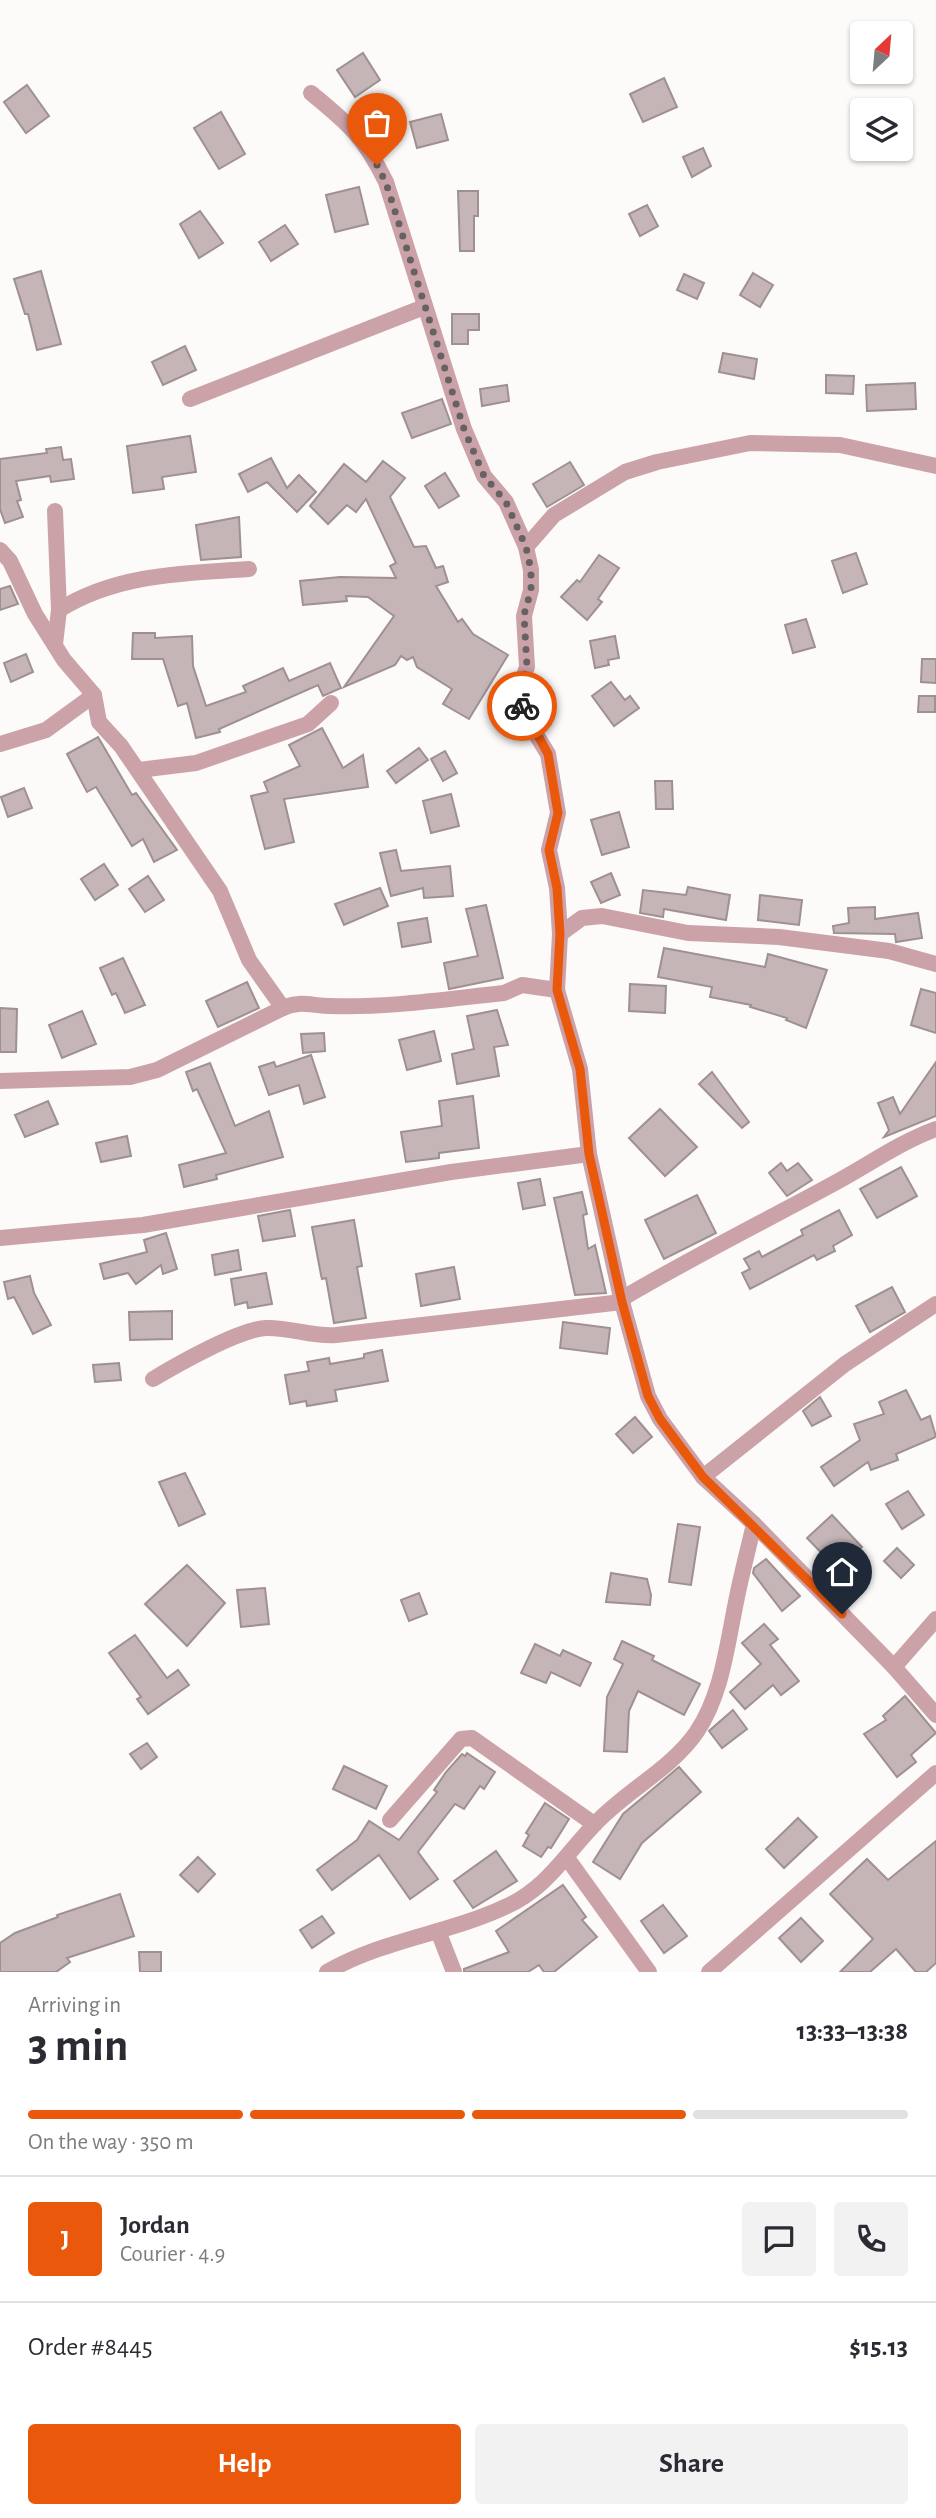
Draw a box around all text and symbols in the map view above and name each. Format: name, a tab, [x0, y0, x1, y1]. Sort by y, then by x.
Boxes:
north arrow	[850, 21, 914, 84]
map controls	[850, 21, 913, 161]
pin	[347, 93, 407, 165]
button: layers	[850, 98, 913, 161]
icon: bag	[358, 104, 396, 142]
courier	[487, 671, 557, 741]
icon: bike	[503, 687, 541, 725]
pin	[812, 1542, 872, 1614]
icon: home	[823, 1553, 861, 1591]
text: Arriving in	[28, 1994, 121, 2017]
text: 13:33–13:38	[797, 2018, 908, 2044]
text: 3 min	[28, 2023, 128, 2069]
text: On the way · 350 m	[28, 2131, 194, 2154]
button: chat	[742, 2202, 816, 2276]
button: phone	[834, 2202, 908, 2276]
text: Jordan	[120, 2212, 190, 2238]
text: J	[61, 2226, 69, 2252]
text: Courier · 4.9	[120, 2243, 225, 2266]
text: Order #8445	[28, 2334, 153, 2360]
text: $15.13	[849, 2334, 908, 2360]
button: Help	[28, 2424, 461, 2504]
button: Share	[475, 2424, 908, 2504]

